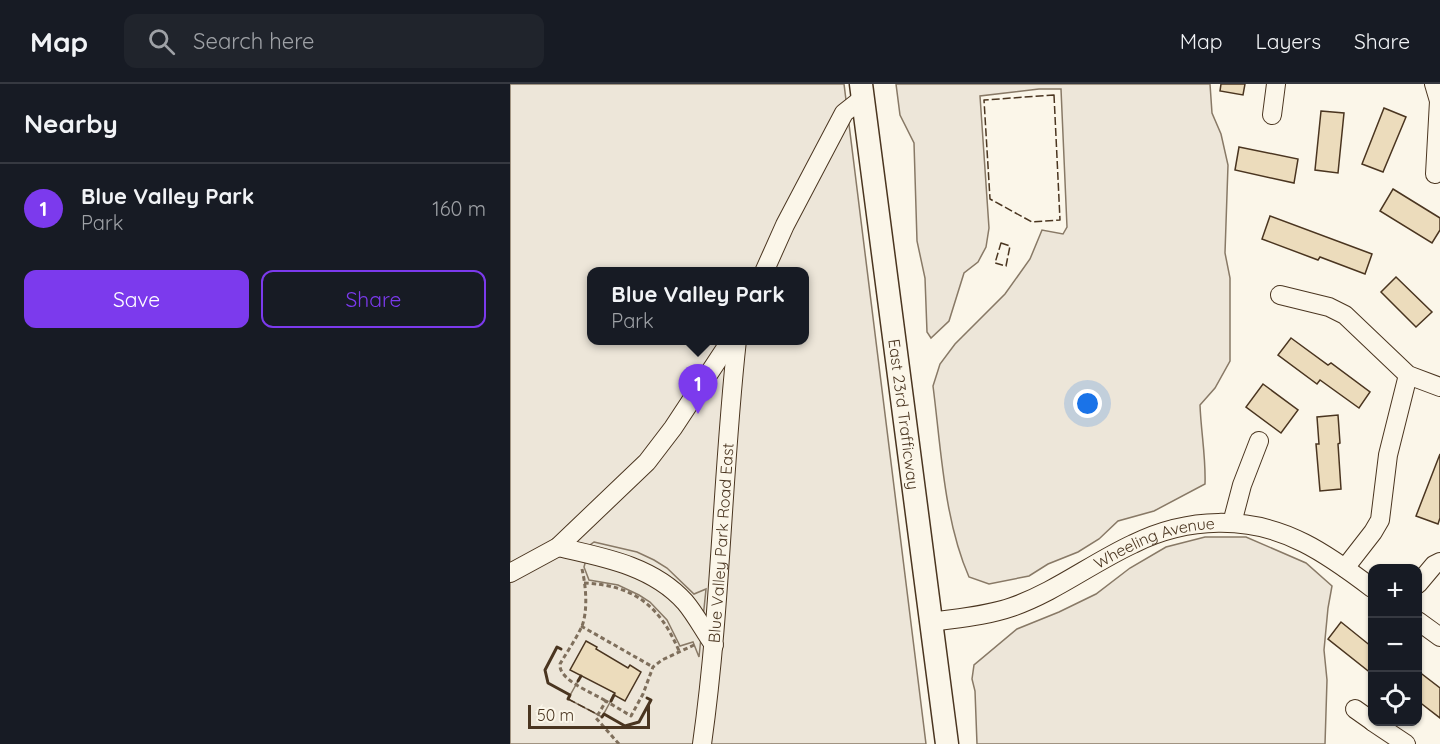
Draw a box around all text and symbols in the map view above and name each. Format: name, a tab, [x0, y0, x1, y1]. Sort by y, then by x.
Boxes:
search box	[124, 14, 544, 68]
text: Map	[30, 24, 88, 59]
icon: search	[145, 25, 178, 58]
text: Search here	[193, 27, 315, 55]
text: Map	[1180, 28, 1223, 54]
text: Layers	[1256, 28, 1321, 54]
text: Share	[1354, 28, 1410, 54]
text: Nearby	[24, 107, 118, 140]
text: Blue Valley Park	[81, 182, 254, 210]
text: 1	[40, 196, 47, 221]
text: 160 m	[432, 196, 486, 221]
text: Park	[81, 210, 123, 235]
popup	[587, 267, 809, 345]
button: Save	[24, 270, 249, 328]
button: Share	[261, 270, 486, 328]
text: Blue Valley Park	[611, 280, 785, 308]
text: Park	[611, 308, 654, 333]
street label: East 23rd Trafficway	[884, 338, 924, 491]
pin: 1	[678, 364, 717, 414]
your location	[1073, 389, 1102, 418]
street label: Blue Valley Park Road East	[703, 442, 738, 644]
street label: Wheeling Avenue	[1090, 513, 1215, 573]
map controls	[1368, 564, 1422, 726]
button: +	[1368, 564, 1422, 618]
button: −	[1368, 618, 1422, 672]
button: locate	[1368, 672, 1422, 726]
scale bar	[528, 702, 650, 730]
text: 50 m	[537, 705, 574, 725]

